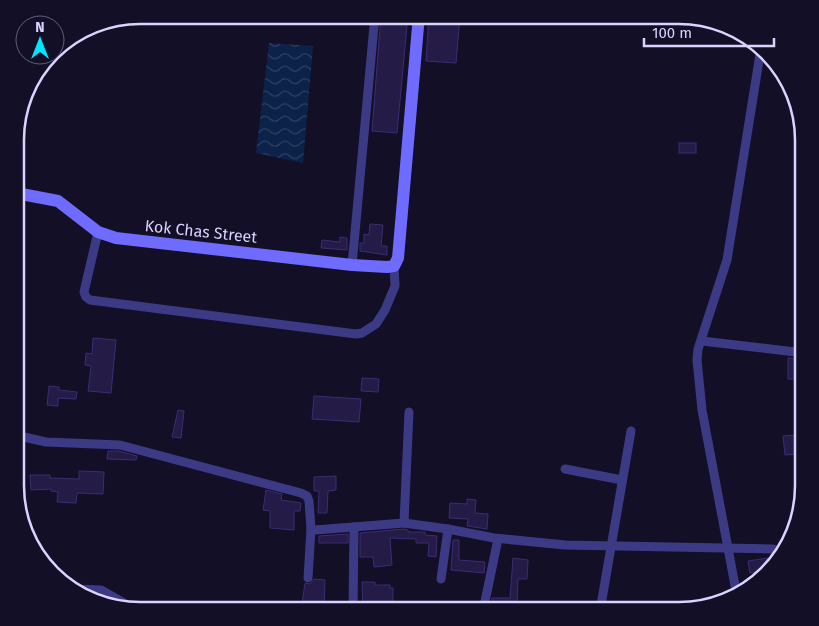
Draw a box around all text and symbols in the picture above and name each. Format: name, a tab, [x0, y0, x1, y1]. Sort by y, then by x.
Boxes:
north arrow	[15, 15, 65, 65]
scale bar	[644, 15, 774, 47]
text: N	[35, 19, 45, 36]
text: 100 m	[652, 24, 692, 42]
street label: Kok Chas Street	[144, 216, 258, 247]

